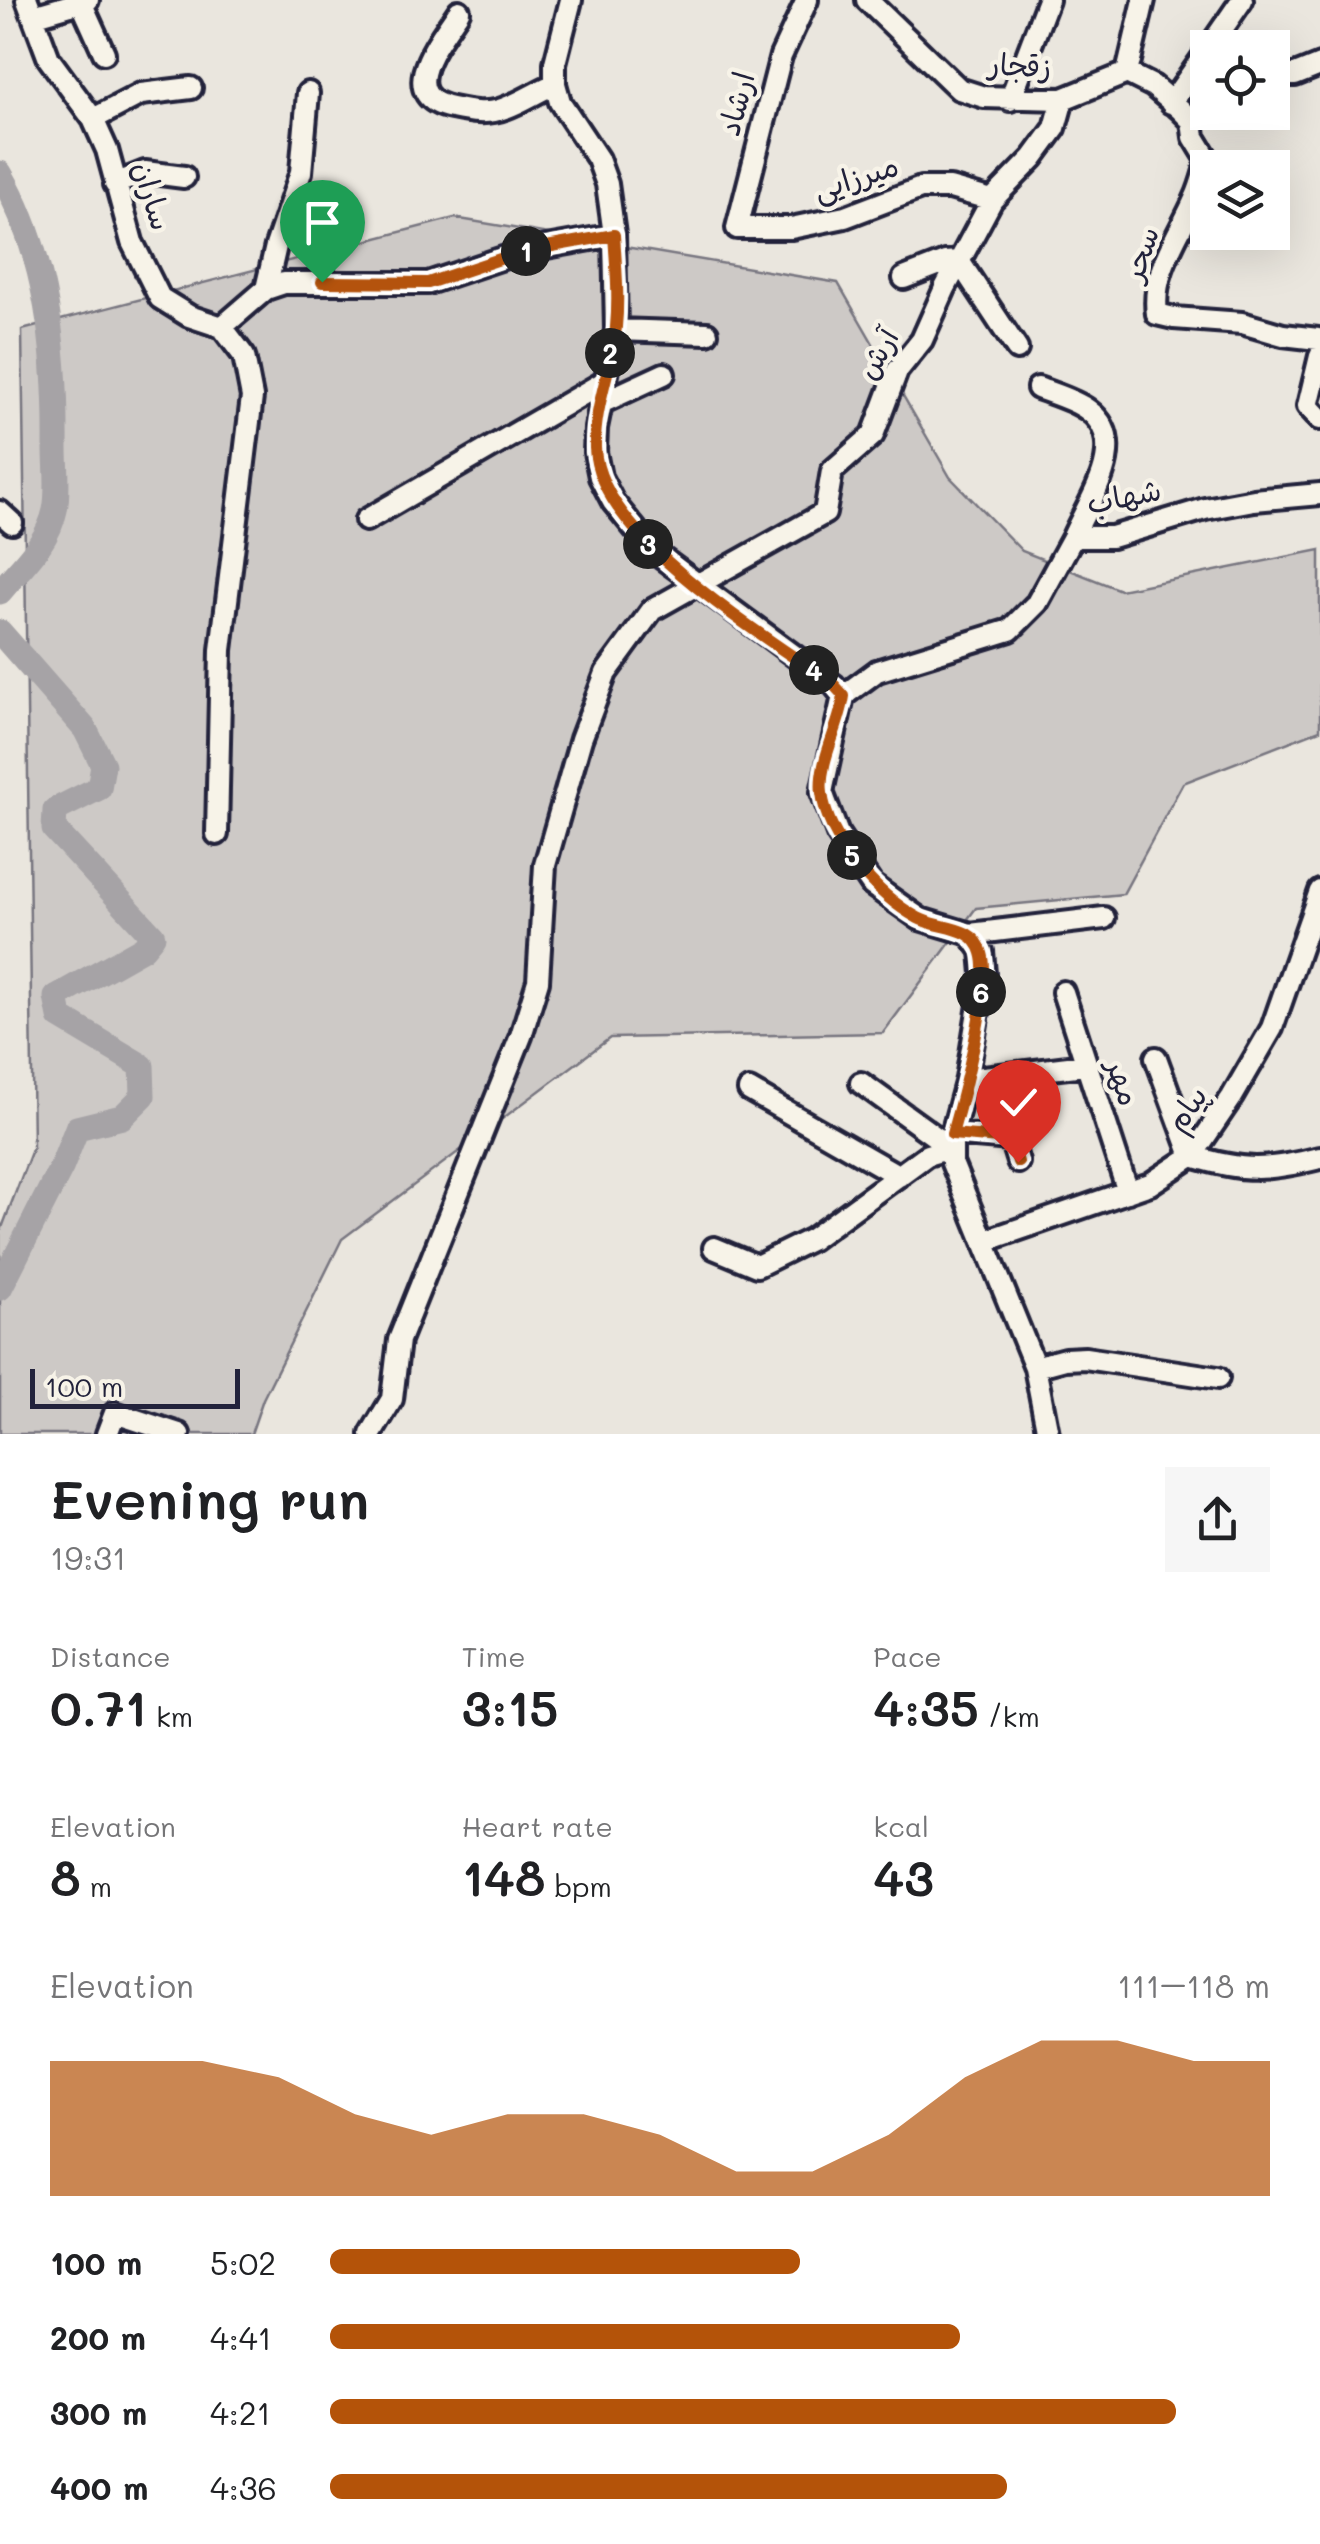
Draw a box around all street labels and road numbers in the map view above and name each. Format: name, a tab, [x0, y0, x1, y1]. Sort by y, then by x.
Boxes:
street label: زقجار	[985, 42, 1053, 86]
street label: ارشاد	[707, 67, 763, 140]
street label: میرزایی	[808, 144, 903, 210]
street label: ساران	[125, 156, 183, 235]
street label: سحر	[1110, 221, 1167, 289]
street label: آرش	[846, 319, 908, 386]
street label: شهاب	[1083, 468, 1164, 522]
street label: مهر	[1098, 1052, 1151, 1110]
street label: پیام	[1155, 1077, 1219, 1141]

